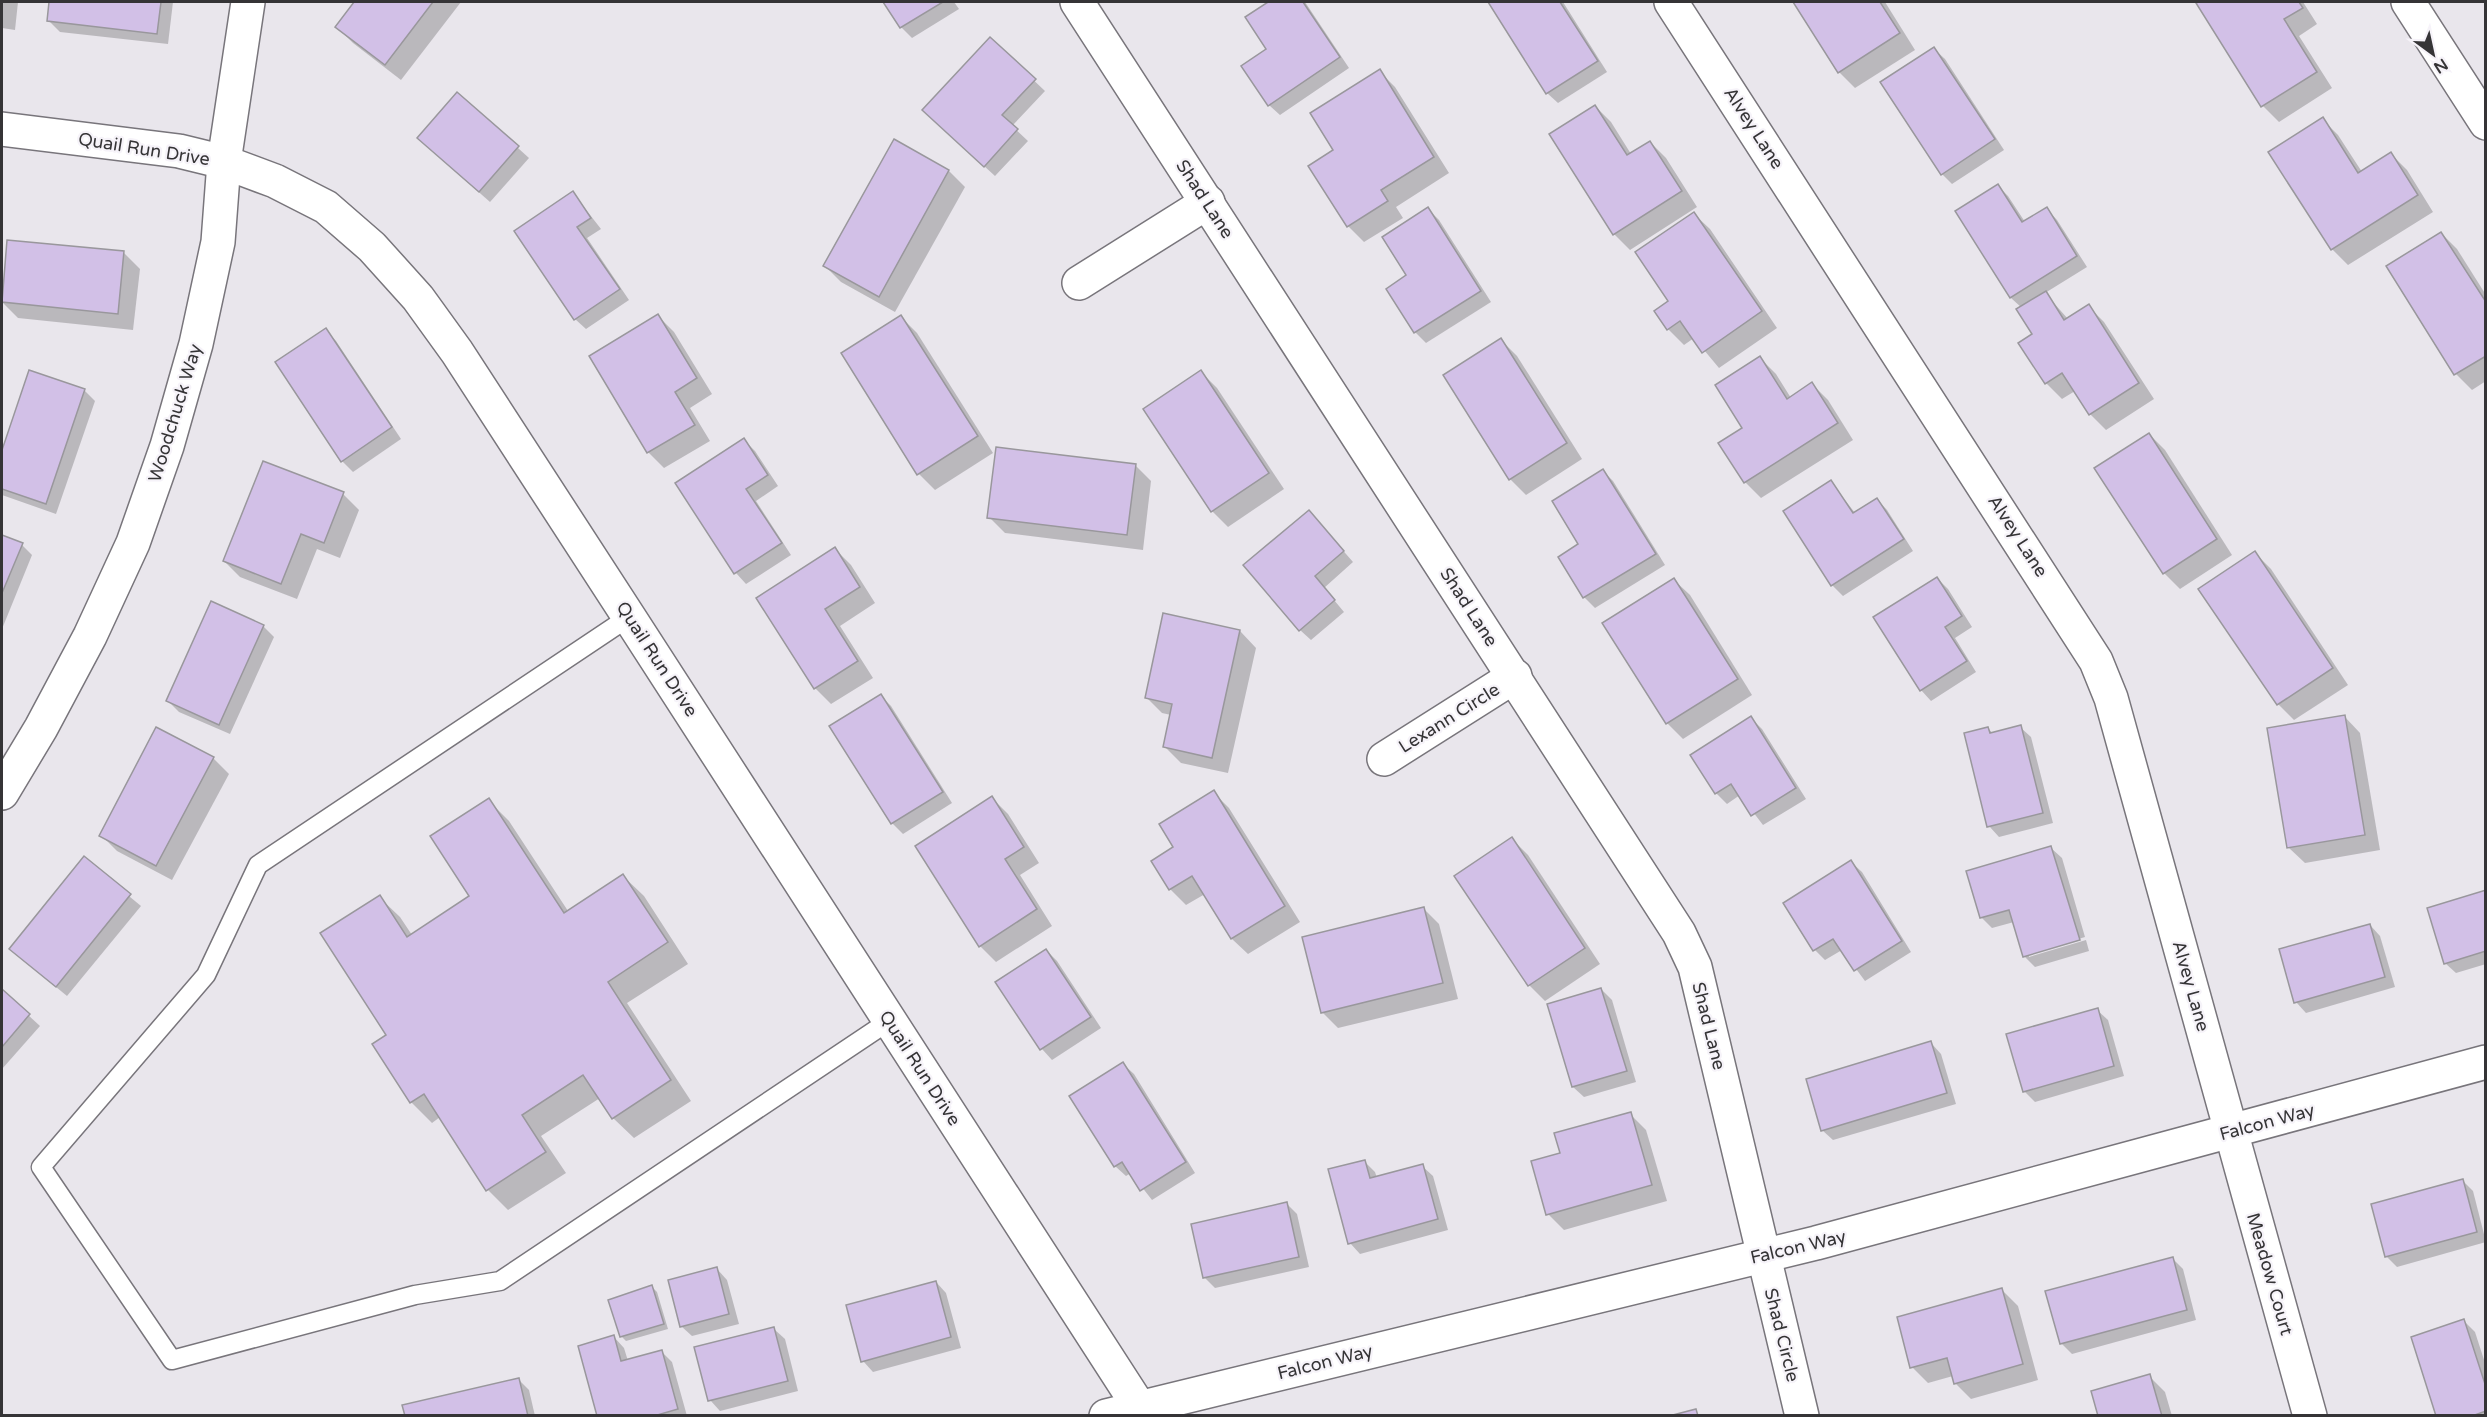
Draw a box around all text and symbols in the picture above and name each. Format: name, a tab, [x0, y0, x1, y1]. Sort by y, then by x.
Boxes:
north arrow	[2403, 24, 2463, 84]
text: N	[2430, 54, 2451, 78]
street label: Alvey Lane	[1719, 83, 1789, 173]
street label: Quail Run Drive	[77, 128, 211, 170]
street label: Shad Lane	[1171, 155, 1239, 243]
street label: Woodchuck Way	[144, 341, 207, 485]
street label: Alvey Lane	[1983, 491, 2053, 581]
street label: Shad Lane	[1435, 563, 1503, 651]
street label: Quail Run Drive	[612, 597, 702, 721]
street label: Lexann Circle	[1394, 678, 1504, 758]
street label: Alvey Lane	[2168, 938, 2214, 1034]
street label: Shad Lane	[1687, 980, 1731, 1072]
street label: Quail Run Drive	[875, 1006, 965, 1130]
street label: Falcon Way	[2217, 1099, 2317, 1145]
street label: Meadow Court	[2242, 1210, 2298, 1338]
street label: Falcon Way	[1748, 1225, 1848, 1269]
street label: Shad Circle	[1760, 1286, 1804, 1384]
street label: Falcon Way	[1275, 1339, 1375, 1384]

